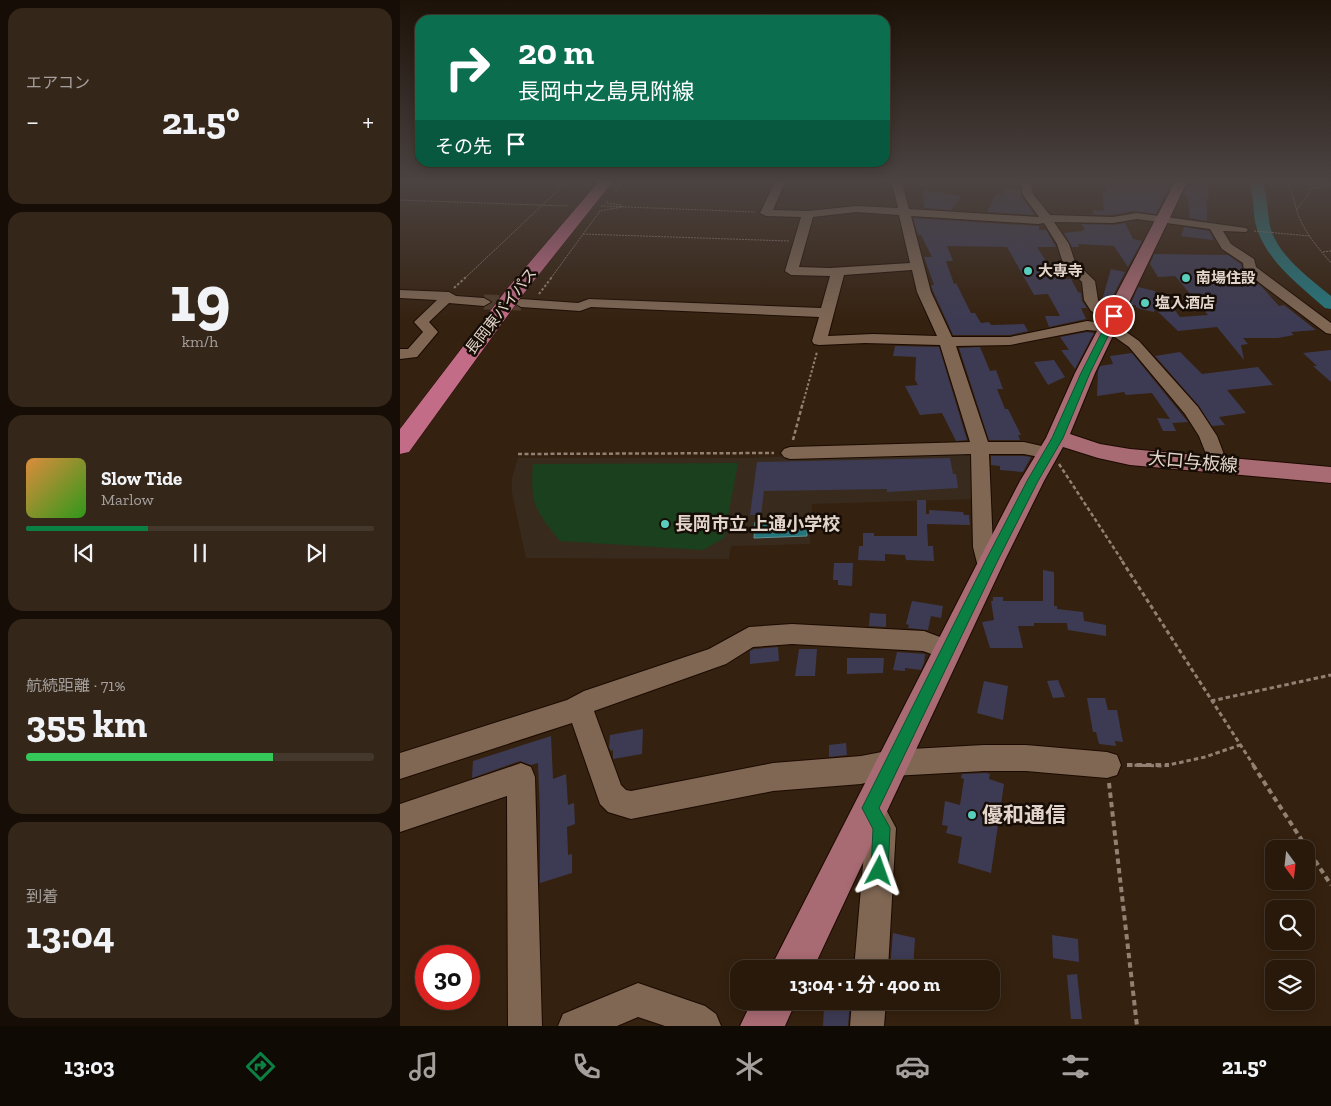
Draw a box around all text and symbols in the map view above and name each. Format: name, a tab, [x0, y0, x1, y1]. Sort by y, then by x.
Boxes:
text: 20 m	[518, 31, 594, 73]
icon: right	[435, 35, 500, 100]
text: エアコン	[26, 73, 90, 92]
text: 長岡中之島見附線	[518, 78, 694, 105]
text: 21.5°	[162, 98, 240, 144]
text: −	[26, 105, 39, 138]
text: +	[362, 105, 374, 138]
icon: arrive	[502, 130, 530, 158]
text: その先	[435, 135, 492, 158]
text: 19	[169, 260, 231, 338]
place label: 大専寺	[1038, 262, 1083, 280]
street label: 長岡東バイパス	[462, 264, 540, 358]
marker: 大専寺	[1022, 265, 1034, 277]
place label: 南場住設	[1196, 269, 1256, 287]
marker: 南場住設	[1180, 272, 1192, 284]
place label: 塩入酒店	[1155, 294, 1215, 312]
pin	[1093, 295, 1135, 337]
marker: 塩入酒店	[1139, 297, 1151, 309]
icon: arrive	[1100, 302, 1128, 330]
text: km/h	[182, 332, 218, 351]
street label: 大口与板線	[1147, 447, 1239, 477]
text: Slow Tide	[101, 467, 182, 490]
text: Marlow	[101, 490, 154, 509]
place label: 長岡市立 上通小学校	[675, 513, 840, 535]
marker: 長岡市立 上通小学校	[659, 518, 671, 530]
icon: previous	[70, 539, 98, 567]
icon: pause	[186, 539, 214, 567]
icon: next	[302, 539, 330, 567]
text: 航続距離 · 71%	[26, 676, 125, 695]
text: 355 km	[26, 701, 147, 747]
place label: 優和通信	[982, 802, 1066, 827]
marker: 優和通信	[966, 809, 978, 821]
north arrow	[1265, 840, 1315, 890]
map controls	[1265, 840, 1315, 1010]
position arrow	[852, 844, 904, 896]
text: 到着	[26, 887, 58, 906]
button: search	[1265, 900, 1315, 950]
text: 13:04	[26, 912, 115, 958]
speed limit sign: 30	[415, 945, 480, 1010]
button: layers	[1265, 960, 1315, 1010]
text: 13:04 · 1 分 · 400 m	[790, 973, 940, 996]
icon: directions	[243, 1049, 278, 1084]
icon: music	[406, 1049, 441, 1084]
icon: phone	[569, 1049, 604, 1084]
icon: climate	[732, 1049, 767, 1084]
icon: car	[895, 1049, 930, 1084]
icon: filters	[1058, 1049, 1093, 1084]
text: 13:03	[64, 1053, 115, 1080]
text: 21.5°	[1222, 1053, 1267, 1080]

